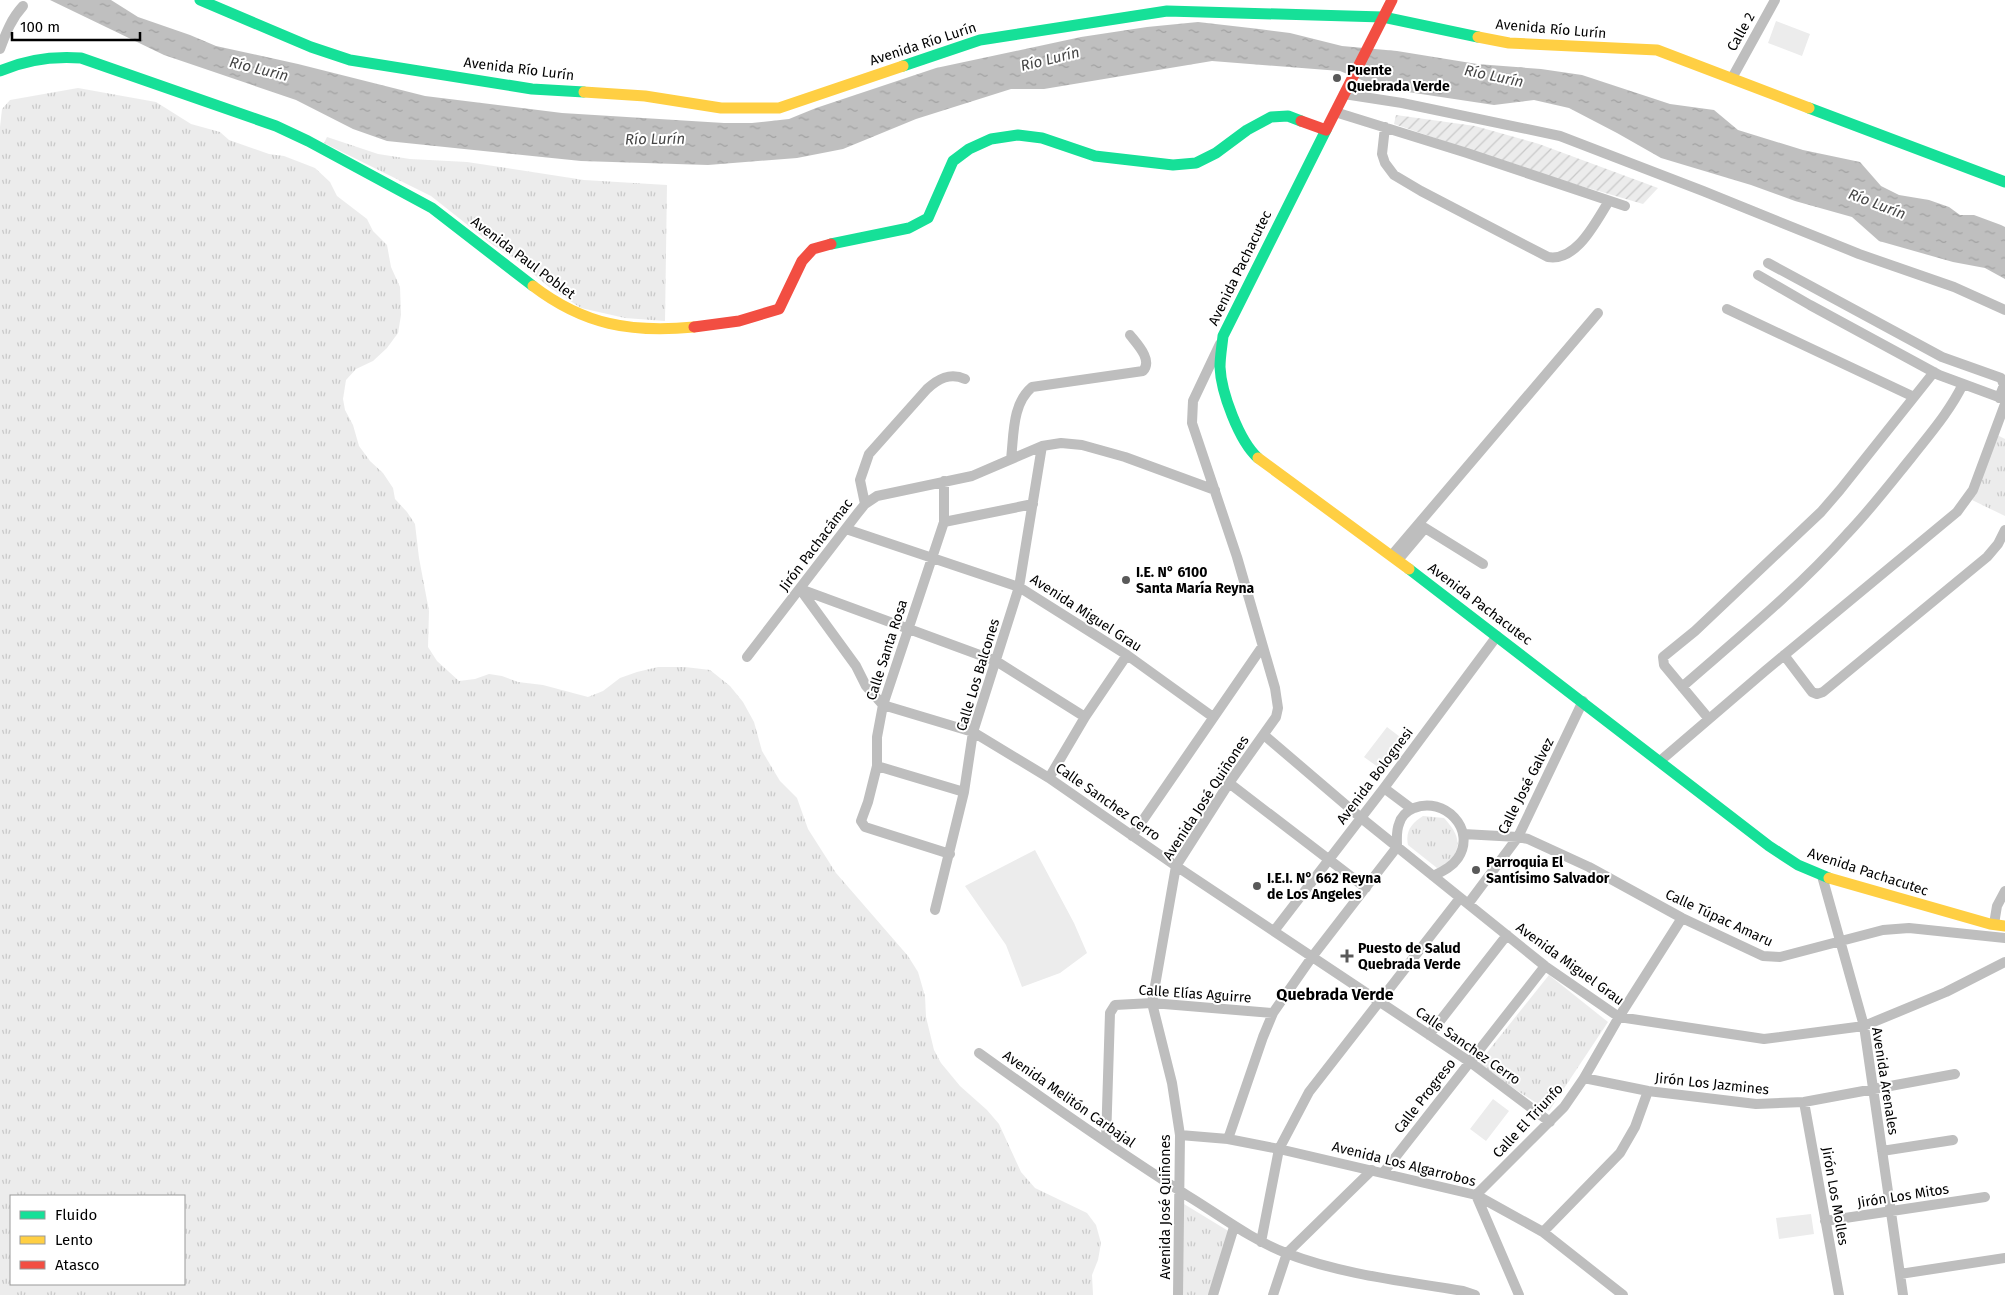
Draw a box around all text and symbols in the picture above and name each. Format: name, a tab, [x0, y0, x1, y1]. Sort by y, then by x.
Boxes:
scale bar	[12, 10, 140, 42]
street label: Calle 2	[1723, 10, 1759, 54]
street label: Avenida Río Lurín	[1495, 16, 1607, 42]
text: 100 m	[20, 18, 60, 36]
street label: Avenida Río Lurín	[868, 19, 978, 69]
water label: Río Lurín	[1019, 43, 1081, 75]
water label: Río Lurín	[228, 53, 290, 85]
street label: Avenida Río Lurín	[463, 54, 575, 84]
water label: Río Lurín	[1463, 61, 1525, 91]
place label: Puente Quebrada Verde	[1347, 62, 1450, 95]
marker: Puente Quebrada Verde	[1331, 72, 1343, 84]
water label: Río Lurín	[625, 129, 685, 149]
water label: Río Lurín	[1846, 185, 1908, 223]
street label: Avenida Pachacutec	[1205, 208, 1275, 328]
street label: Avenida Paul Poblet	[467, 213, 579, 303]
street label: Jirón Pachacámac	[776, 495, 856, 595]
street label: Avenida Pachacutec	[1425, 559, 1536, 649]
place label: I.E. N° 6100 Santa María Reyna	[1136, 564, 1255, 597]
street label: Avenida Miguel Grau	[1027, 571, 1145, 655]
marker: I.E. N° 6100 Santa María Reyna	[1120, 574, 1132, 586]
street label: Calle Santa Rosa	[863, 598, 911, 702]
street label: Calle Los Balcones	[953, 616, 1003, 733]
street label: Avenida Bolognesi	[1333, 724, 1417, 828]
street label: Avenida José Quiñones	[1159, 732, 1253, 864]
street label: Calle José Galvez	[1494, 735, 1558, 837]
street label: Calle Sanchez Cerro	[1052, 759, 1164, 845]
street label: Avenida Pachacutec	[1806, 844, 1931, 900]
place label: Parroquia El Santísimo Salvador	[1486, 854, 1610, 887]
marker: Parroquia El Santísimo Salvador	[1470, 864, 1482, 876]
place label: I.E.I. N° 662 Reyna de Los Angeles	[1267, 870, 1381, 903]
marker: I.E.I. N° 662 Reyna de Los Angeles	[1251, 880, 1263, 892]
street label: Calle Túpac Amaru	[1662, 886, 1776, 950]
street label: Avenida Miguel Grau	[1513, 919, 1627, 1009]
place label: Puesto de Salud Quebrada Verde	[1358, 940, 1461, 973]
marker: Puesto de Salud Quebrada Verde	[1340, 949, 1354, 963]
street label: Calle Elías Aguirre	[1138, 982, 1252, 1006]
district label: Quebrada Verde	[1276, 985, 1394, 1004]
street label: Calle Sanchez Cerro	[1412, 1003, 1524, 1089]
street label: Avenida Arenales	[1868, 1026, 1902, 1137]
street label: Avenida Melitón Carbajal	[1000, 1047, 1138, 1151]
street label: Calle Progreso	[1391, 1055, 1459, 1137]
street label: Jirón Los Jazmines	[1654, 1070, 1770, 1098]
street label: Calle El Triunfo	[1489, 1080, 1567, 1162]
street label: Avenida José Quiñones	[1157, 1134, 1174, 1280]
street label: Avenida Los Algarrobos	[1330, 1138, 1478, 1190]
street label: Jirón Los Molles	[1818, 1145, 1852, 1247]
street label: Jirón Los Mitos	[1856, 1180, 1951, 1212]
legend	[10, 1195, 185, 1285]
text: Fluido	[55, 1206, 97, 1224]
text: Lento	[55, 1231, 93, 1249]
text: Atasco	[55, 1256, 100, 1274]

